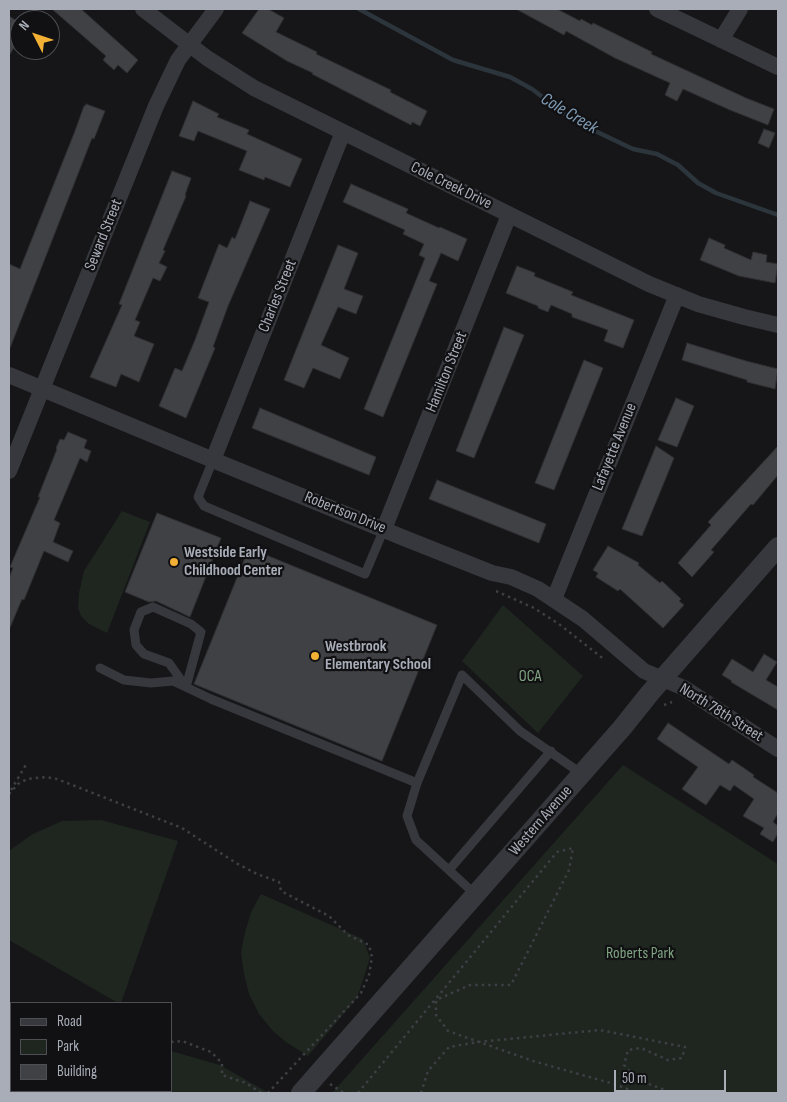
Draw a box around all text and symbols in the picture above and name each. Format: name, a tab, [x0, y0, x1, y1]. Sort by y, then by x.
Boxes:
north arrow	[10, 10, 60, 60]
text: N	[15, 17, 33, 34]
water label: Cole Creek	[536, 89, 602, 139]
street label: Cole Creek Drive	[407, 158, 495, 214]
street label: Seward Street	[81, 196, 127, 274]
street label: Charles Street	[255, 257, 301, 335]
street label: Hamilton Street	[422, 329, 472, 415]
street label: Lafayette Avenue	[589, 400, 641, 494]
street label: Robertson Drive	[301, 488, 389, 538]
place label: Westside Early Childhood Center	[184, 543, 282, 581]
marker: Westside Early Childhood Center	[168, 556, 180, 568]
place label: Westbrook Elementary School	[325, 637, 431, 675]
marker: Westbrook Elementary School	[309, 650, 321, 662]
park label: OCA	[519, 667, 541, 687]
street label: North 78th Street	[676, 680, 766, 746]
street label: Western Avenue	[505, 782, 577, 860]
park label: Roberts Park	[606, 944, 674, 964]
legend	[10, 1002, 172, 1092]
text: Road	[57, 1012, 82, 1031]
text: Park	[57, 1037, 79, 1056]
scale bar	[617, 1060, 730, 1092]
text: Building	[57, 1062, 97, 1081]
text: 50 m	[622, 1069, 647, 1088]

